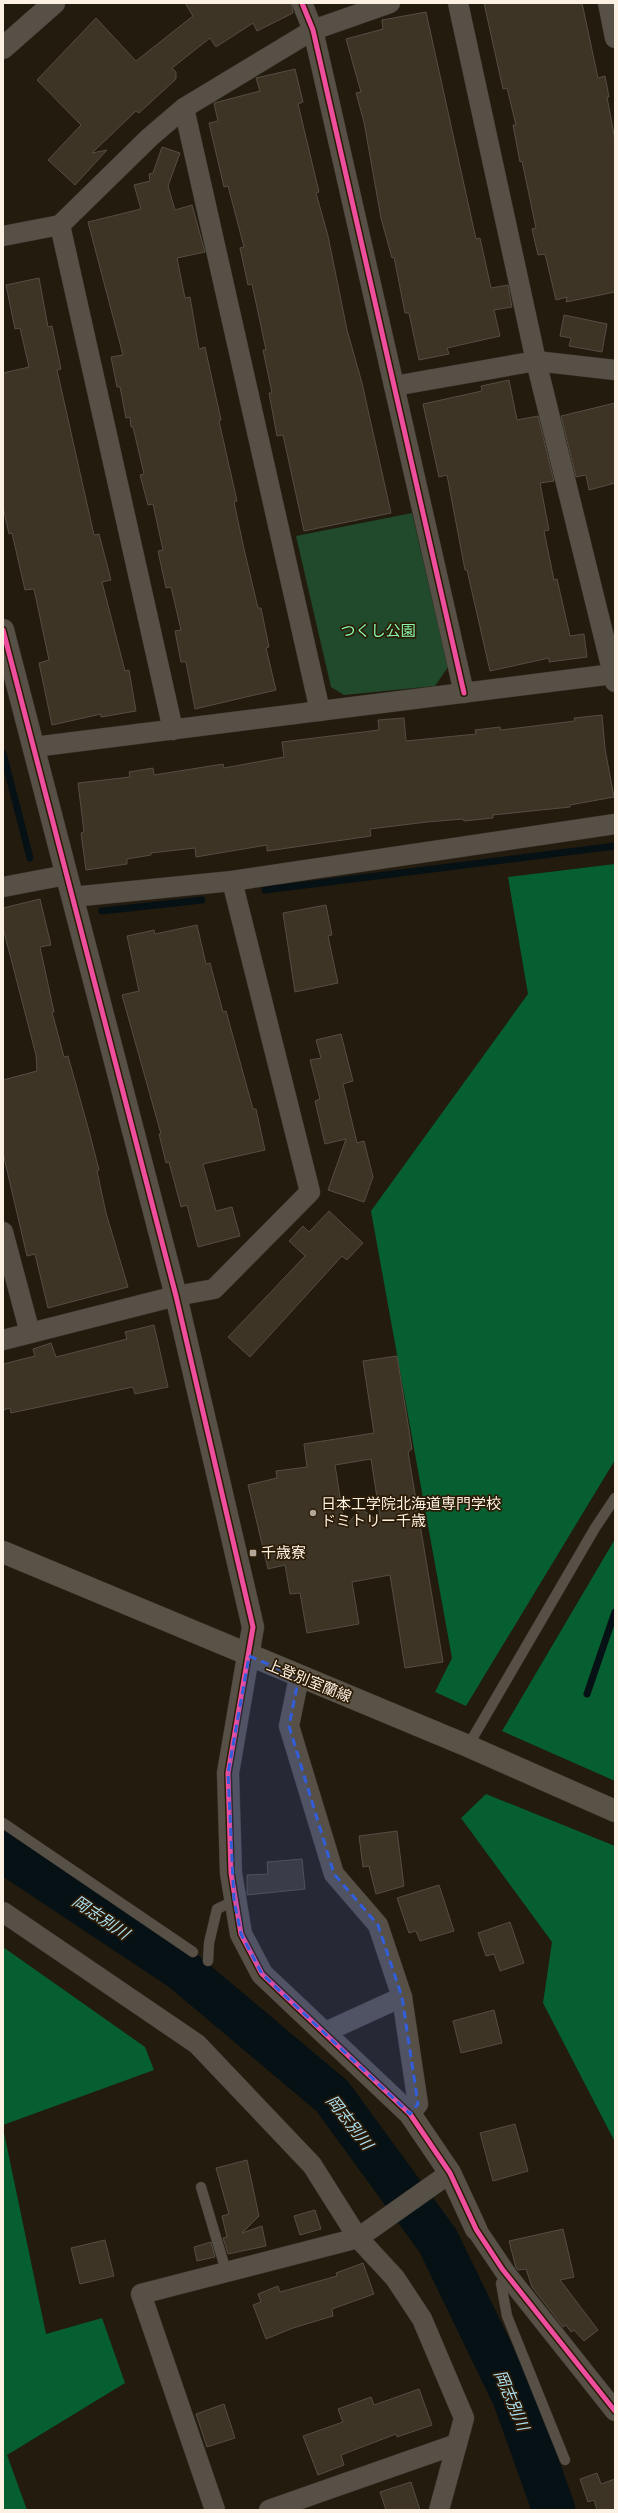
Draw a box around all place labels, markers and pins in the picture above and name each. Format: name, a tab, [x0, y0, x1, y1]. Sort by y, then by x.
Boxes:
place label: 日本工学院北海道専門学校 ドミトリー千歳	[321, 1495, 501, 1529]
marker: 日本工学院北海道専門学校 ドミトリー千歳	[308, 1508, 318, 1518]
place label: 千歳寮	[261, 1545, 306, 1561]
marker: 千歳寮	[248, 1548, 258, 1558]

